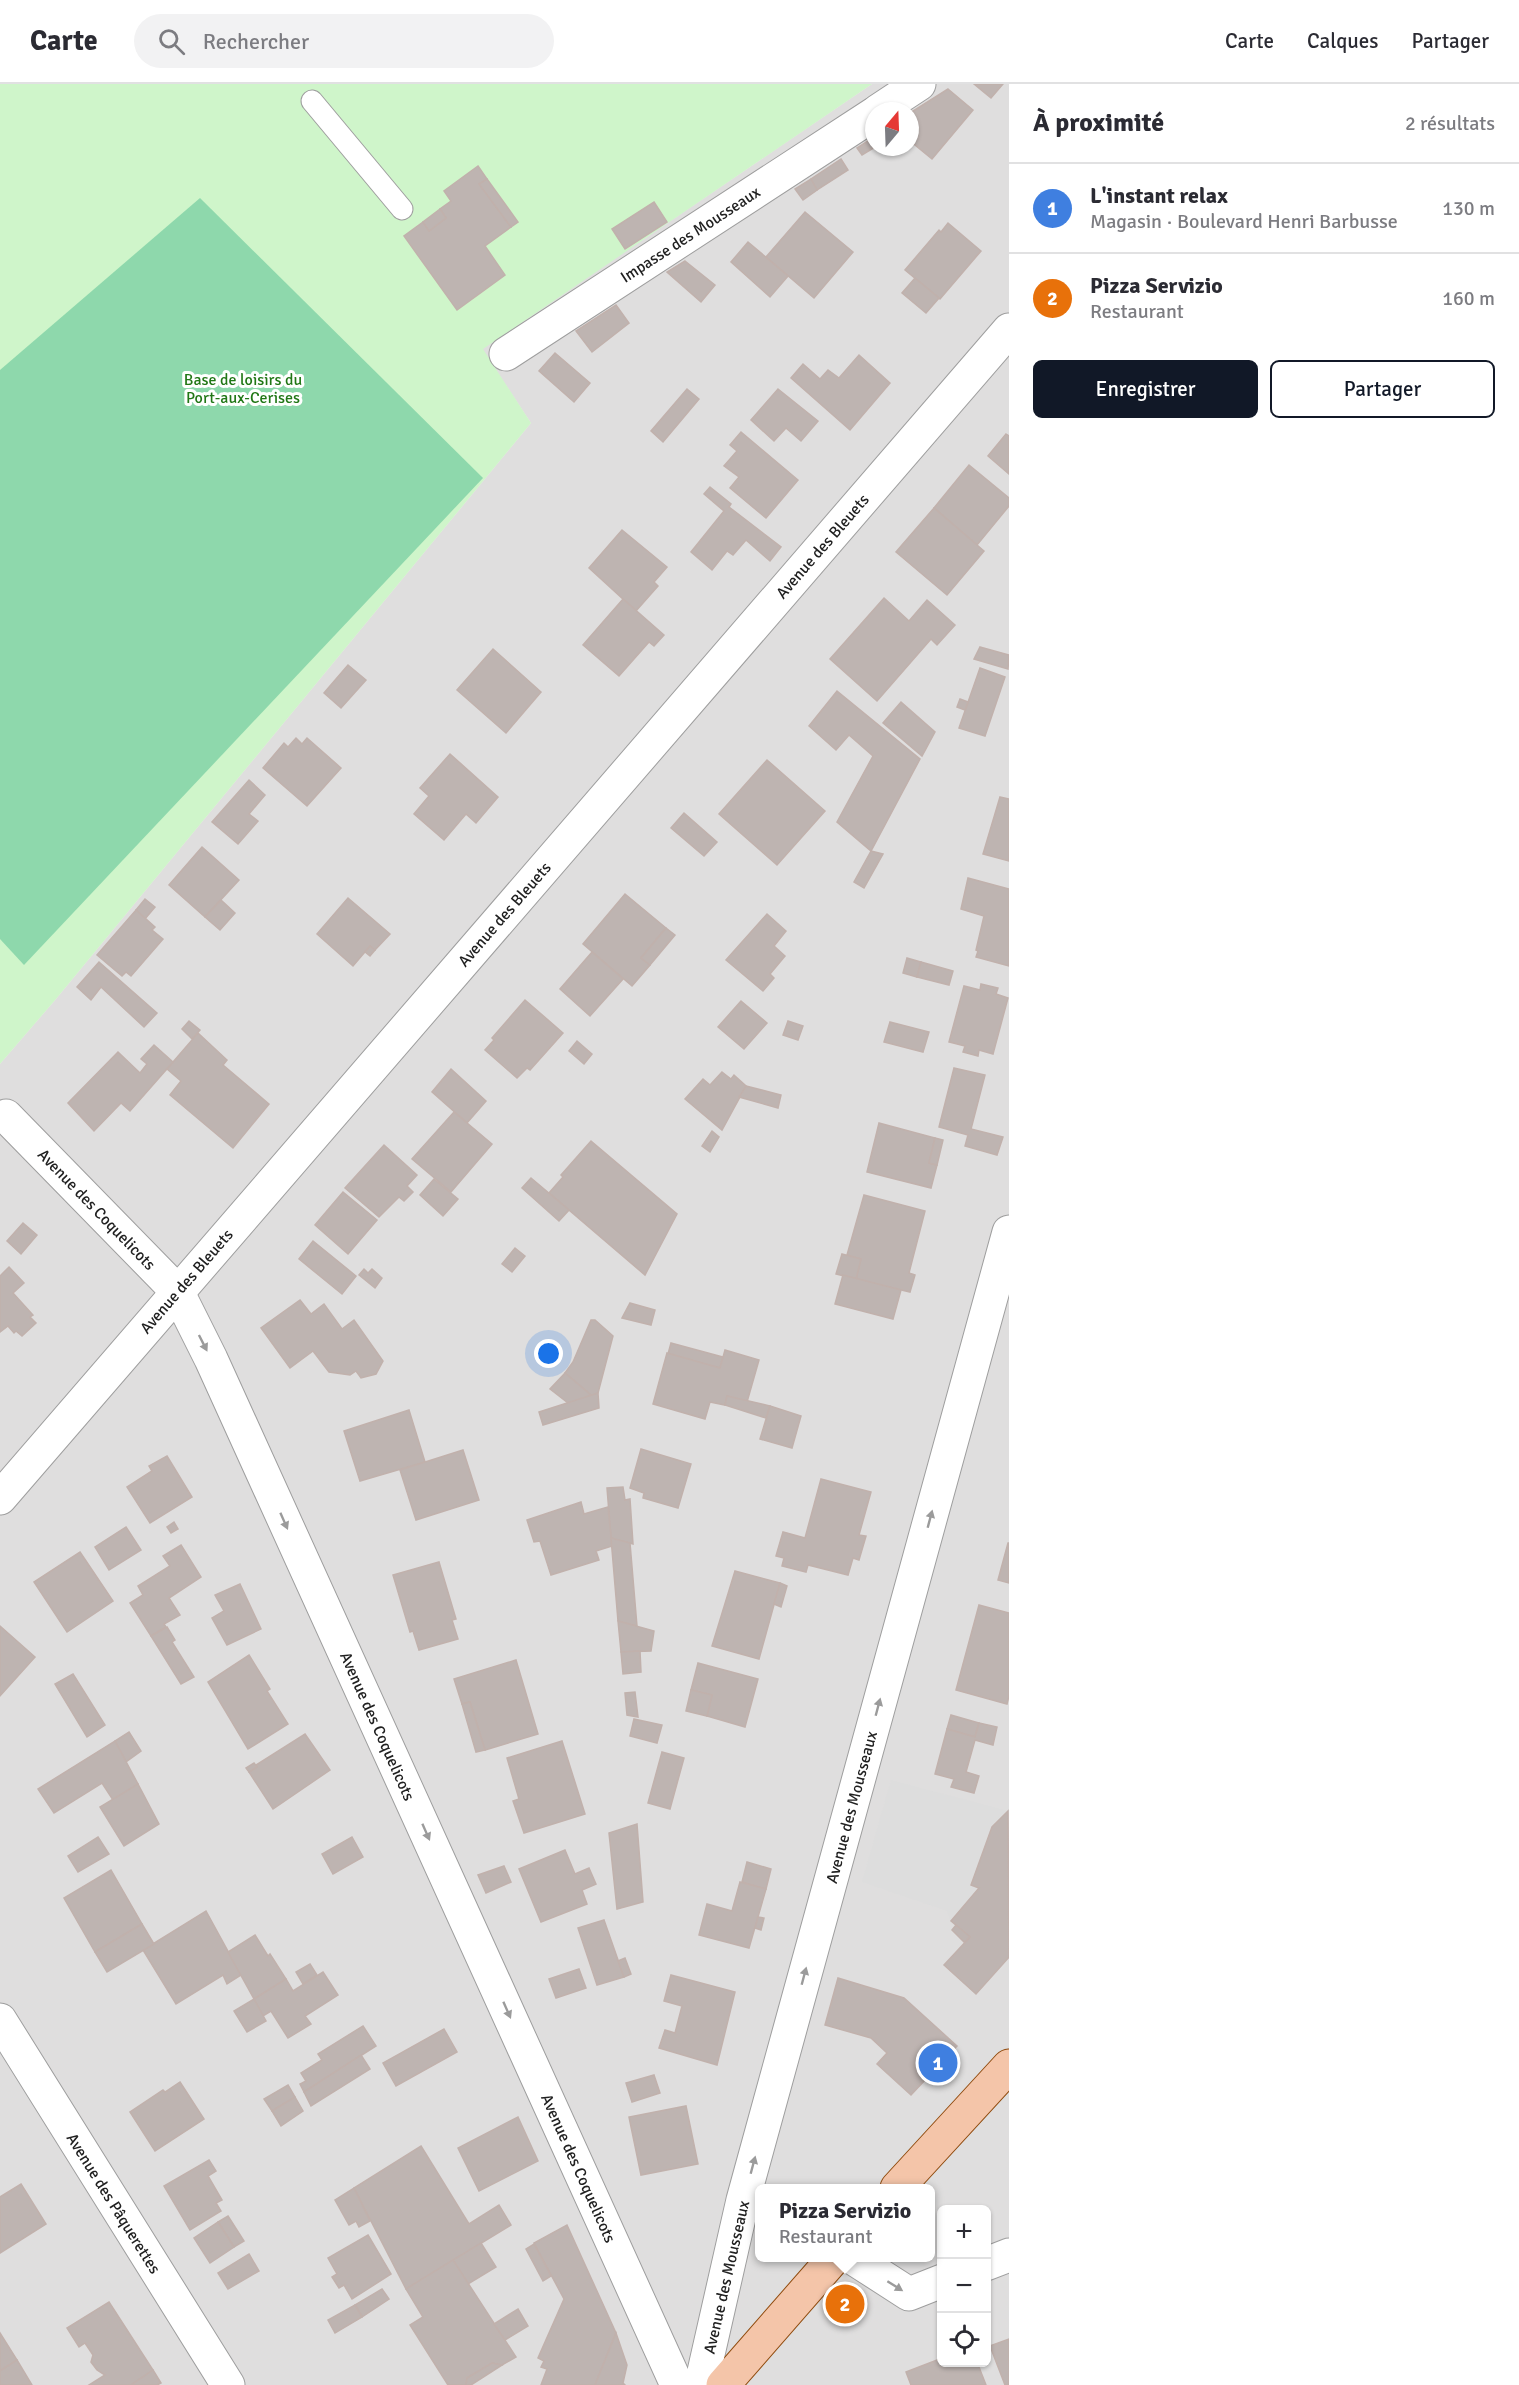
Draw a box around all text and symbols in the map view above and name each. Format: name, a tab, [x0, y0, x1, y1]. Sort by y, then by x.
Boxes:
search box	[134, 14, 554, 68]
text: Carte	[30, 24, 98, 58]
icon: search	[155, 25, 188, 58]
text: Rechercher	[203, 28, 309, 55]
text: Carte	[1225, 28, 1274, 54]
text: Calques	[1307, 28, 1378, 54]
text: Partager	[1411, 28, 1489, 54]
north arrow	[865, 102, 919, 156]
text: À proximité	[1033, 107, 1164, 139]
text: 2 résultats	[1405, 111, 1495, 136]
street label: Impasse des Mousseaux	[617, 182, 765, 288]
text: L'instant relax	[1090, 182, 1228, 209]
text: 1	[1047, 196, 1058, 221]
text: 130 m	[1442, 196, 1495, 221]
text: Magasin · Boulevard Henri Barbusse	[1090, 209, 1398, 234]
text: Pizza Servizio	[1090, 272, 1223, 299]
text: 2	[1047, 286, 1058, 311]
text: 160 m	[1442, 286, 1495, 311]
text: Restaurant	[1090, 299, 1184, 324]
button: Enregistrer	[1033, 360, 1258, 418]
button: Partager	[1270, 360, 1495, 418]
park label: Base de loisirs du Port-aux-Cerises	[184, 370, 302, 408]
street label: Avenue des Bleuets	[772, 490, 874, 603]
street label: Avenue des Bleuets	[454, 858, 556, 971]
street label: Avenue des Coquelicots	[33, 1145, 159, 1274]
street label: Avenue des Bleuets	[136, 1225, 238, 1338]
one-way arrow	[198, 1335, 208, 1352]
your location	[534, 1339, 563, 1368]
one-way arrow	[926, 1510, 935, 1528]
one-way arrow	[280, 1512, 289, 1529]
street label: Avenue des Coquelicots	[335, 1649, 419, 1804]
one-way arrow	[874, 1698, 884, 1717]
street label: Avenue des Mousseaux	[822, 1728, 882, 1886]
one-way arrow	[421, 1824, 431, 1842]
one-way arrow	[800, 1967, 810, 1986]
one-way arrow	[502, 2001, 511, 2018]
pin: 1	[918, 2040, 958, 2086]
street label: Avenue des Coquelicots	[536, 2091, 620, 2246]
street label: Avenue des Pâquerettes	[62, 2129, 165, 2278]
one-way arrow	[748, 2155, 758, 2174]
popup	[755, 2184, 935, 2262]
text: Pizza Servizio	[779, 2197, 911, 2224]
street label: Avenue des Mousseaux	[700, 2198, 754, 2356]
map controls	[937, 2205, 991, 2367]
button: +	[937, 2205, 991, 2259]
text: Restaurant	[779, 2224, 873, 2249]
button: −	[937, 2259, 991, 2313]
one-way arrow	[887, 2280, 903, 2291]
pin: 2	[826, 2282, 864, 2326]
button: locate	[937, 2313, 991, 2367]

